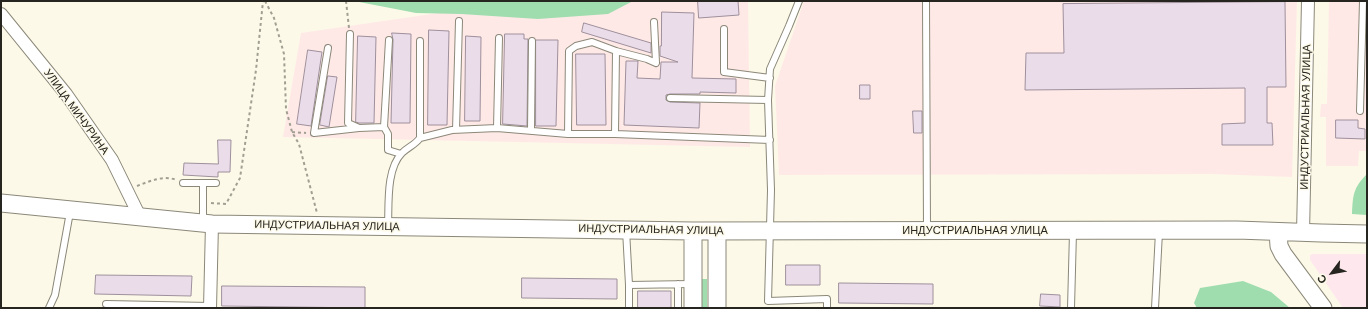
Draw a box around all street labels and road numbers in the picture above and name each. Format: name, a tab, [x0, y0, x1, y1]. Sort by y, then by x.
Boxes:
street label: ИНДУСТРИАЛЬНАЯ УЛИЦА	[1298, 44, 1314, 190]
street label: УЛИЦА МИЧУРИНА	[41, 67, 111, 157]
street label: ИНДУСТРИАЛЬНАЯ УЛИЦА	[254, 218, 400, 234]
street label: ИНДУСТРИАЛЬНАЯ УЛИЦА	[578, 222, 724, 238]
street label: ИНДУСТРИАЛЬНАЯ УЛИЦА	[902, 224, 1048, 238]

